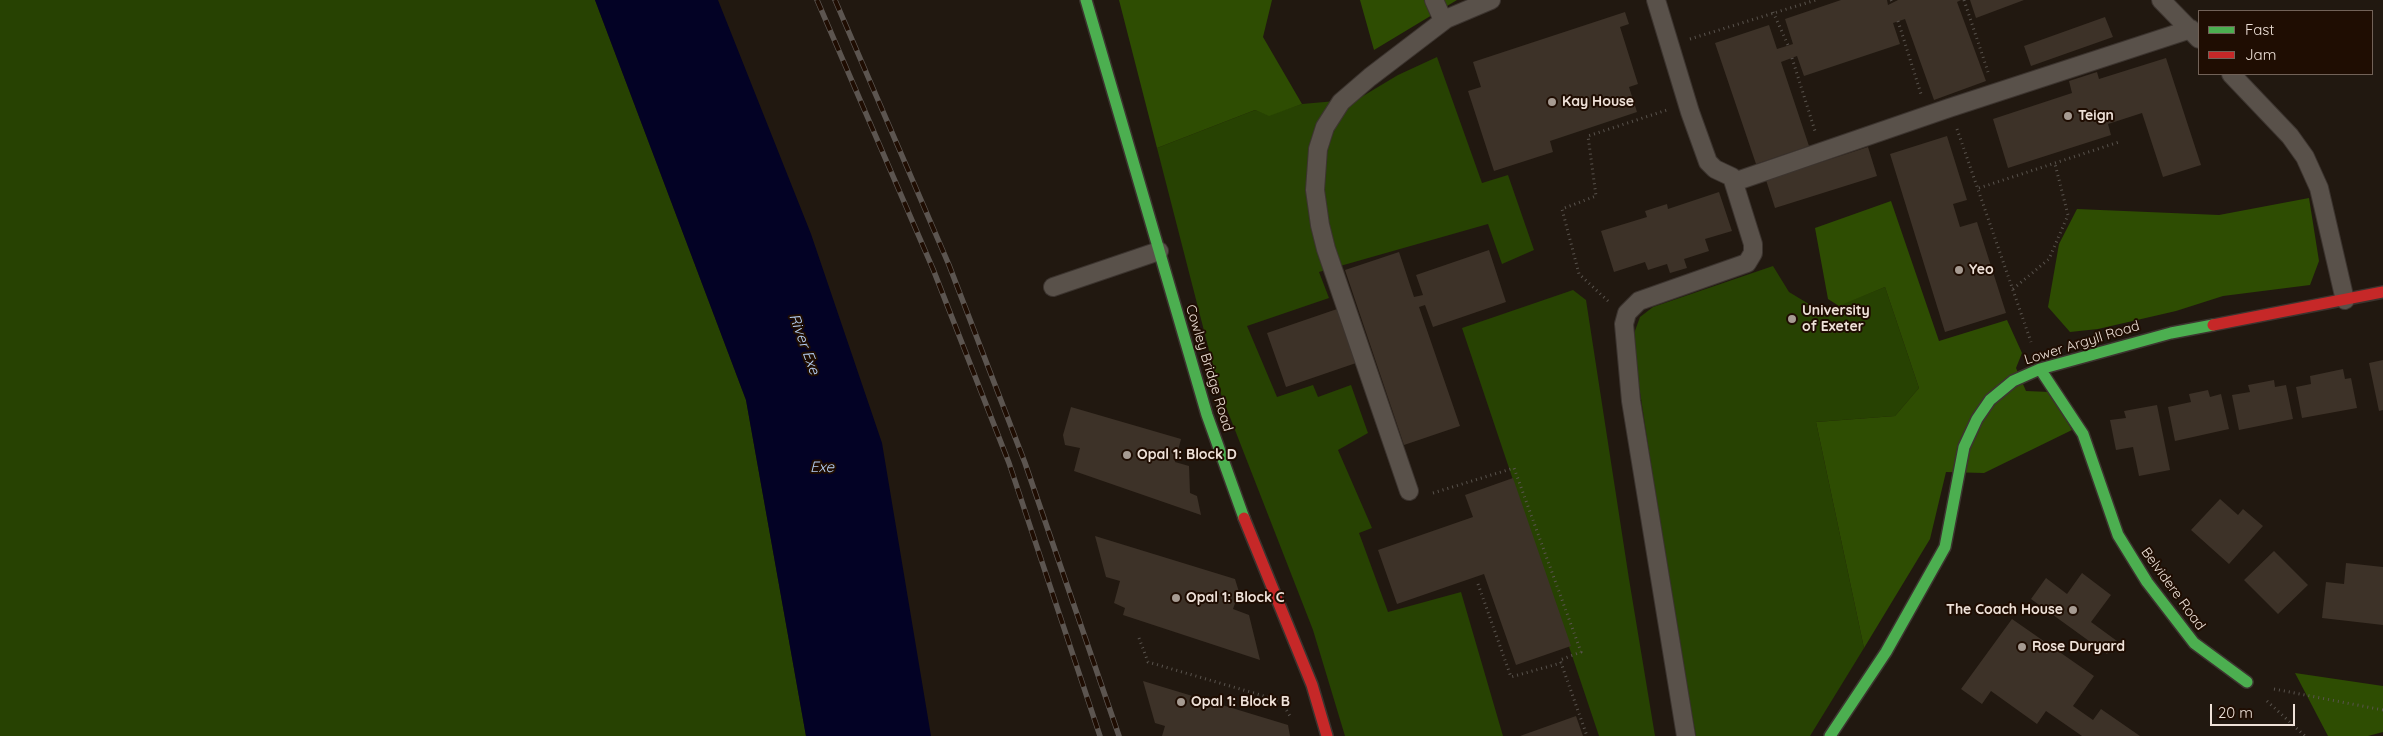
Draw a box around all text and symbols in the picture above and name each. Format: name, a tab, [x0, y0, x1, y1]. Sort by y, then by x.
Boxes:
legend	[2198, 10, 2373, 75]
text: Fast	[2245, 20, 2274, 39]
text: Jam	[2245, 45, 2276, 64]
place label: Kay House	[1562, 94, 1634, 110]
marker: Kay House	[1546, 96, 1558, 108]
place label: Teign	[2078, 108, 2114, 124]
marker: Teign	[2062, 110, 2074, 122]
place label: Yeo	[1969, 262, 1994, 278]
marker: Yeo	[1953, 264, 1965, 276]
street label: Cowley Bridge Road	[1182, 303, 1236, 433]
place label: University of Exeter	[1802, 303, 1870, 336]
water label: River Exe	[785, 311, 823, 377]
marker: University of Exeter	[1786, 313, 1798, 325]
street label: Lower Argyll Road	[2022, 318, 2142, 368]
place label: Opal 1: Block D	[1137, 447, 1237, 463]
marker: Opal 1: Block D	[1121, 449, 1133, 461]
water label: Exe	[810, 458, 834, 476]
street label: Belvidere Road	[2137, 544, 2209, 634]
place label: Opal 1: Block C	[1186, 590, 1285, 606]
marker: Opal 1: Block C	[1170, 592, 1182, 604]
place label: The Coach House	[1946, 602, 2063, 618]
marker: The Coach House	[2067, 604, 2079, 616]
place label: Rose Duryard	[2032, 639, 2125, 655]
marker: Rose Duryard	[2016, 641, 2028, 653]
place label: Opal 1: Block B	[1191, 694, 1290, 710]
scale bar	[2213, 694, 2298, 726]
marker: Opal 1: Block B	[1175, 696, 1187, 708]
text: 20 m	[2218, 703, 2253, 722]

